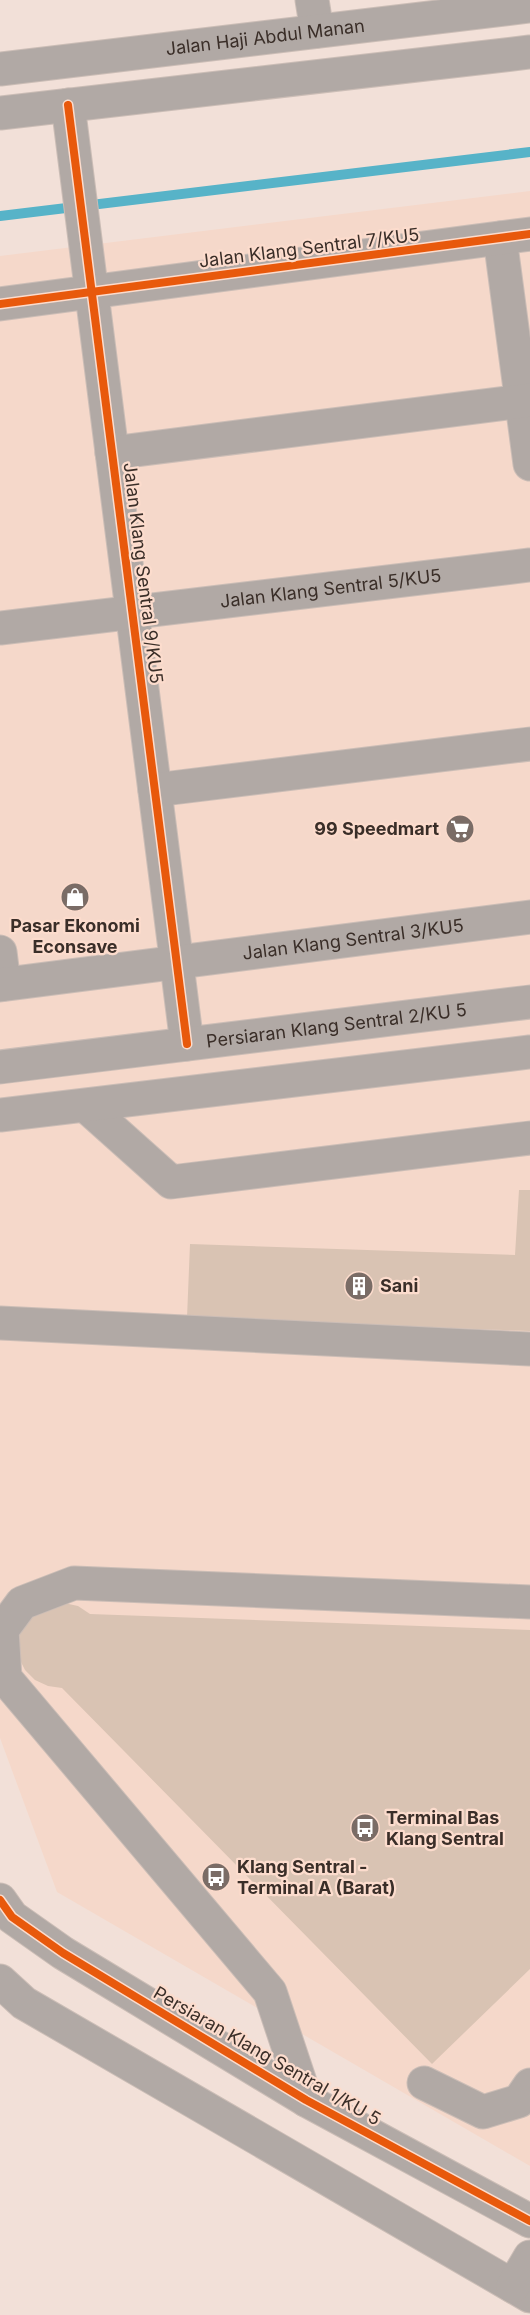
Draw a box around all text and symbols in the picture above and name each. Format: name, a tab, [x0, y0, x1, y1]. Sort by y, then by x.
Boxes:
street label: Jalan Haji Abdul Manan	[164, 15, 366, 59]
street label: Jalan Klang Sentral 7/KU5	[198, 224, 420, 271]
street label: Jalan Klang Sentral 9/KU5	[119, 461, 167, 685]
street label: Jalan Klang Sentral 5/KU5	[219, 565, 442, 612]
supermarket icon: 99 Speedmart	[444, 813, 476, 845]
place label: 99 Speedmart	[314, 818, 439, 839]
shop icon: Pasar Ekonomi Econsave	[59, 881, 91, 913]
place label: Pasar Ekonomi Econsave	[10, 915, 140, 957]
street label: Jalan Klang Sentral 3/KU5	[241, 915, 465, 964]
street label: Persiaran Klang Sentral 2/KU 5	[205, 999, 468, 1052]
building icon: Sani	[343, 1270, 375, 1302]
place label: Sani	[380, 1275, 418, 1296]
place label: Terminal Bas Klang Sentral	[386, 1807, 504, 1849]
bus stop icon: Terminal Bas Klang Sentral	[349, 1812, 381, 1844]
place label: Klang Sentral - Terminal A (Barat)	[237, 1856, 396, 1898]
bus stop icon: Klang Sentral - Terminal A (Barat)	[200, 1861, 232, 1893]
street label: Persiaran Klang Sentral 1/KU 5	[150, 1982, 385, 2129]

